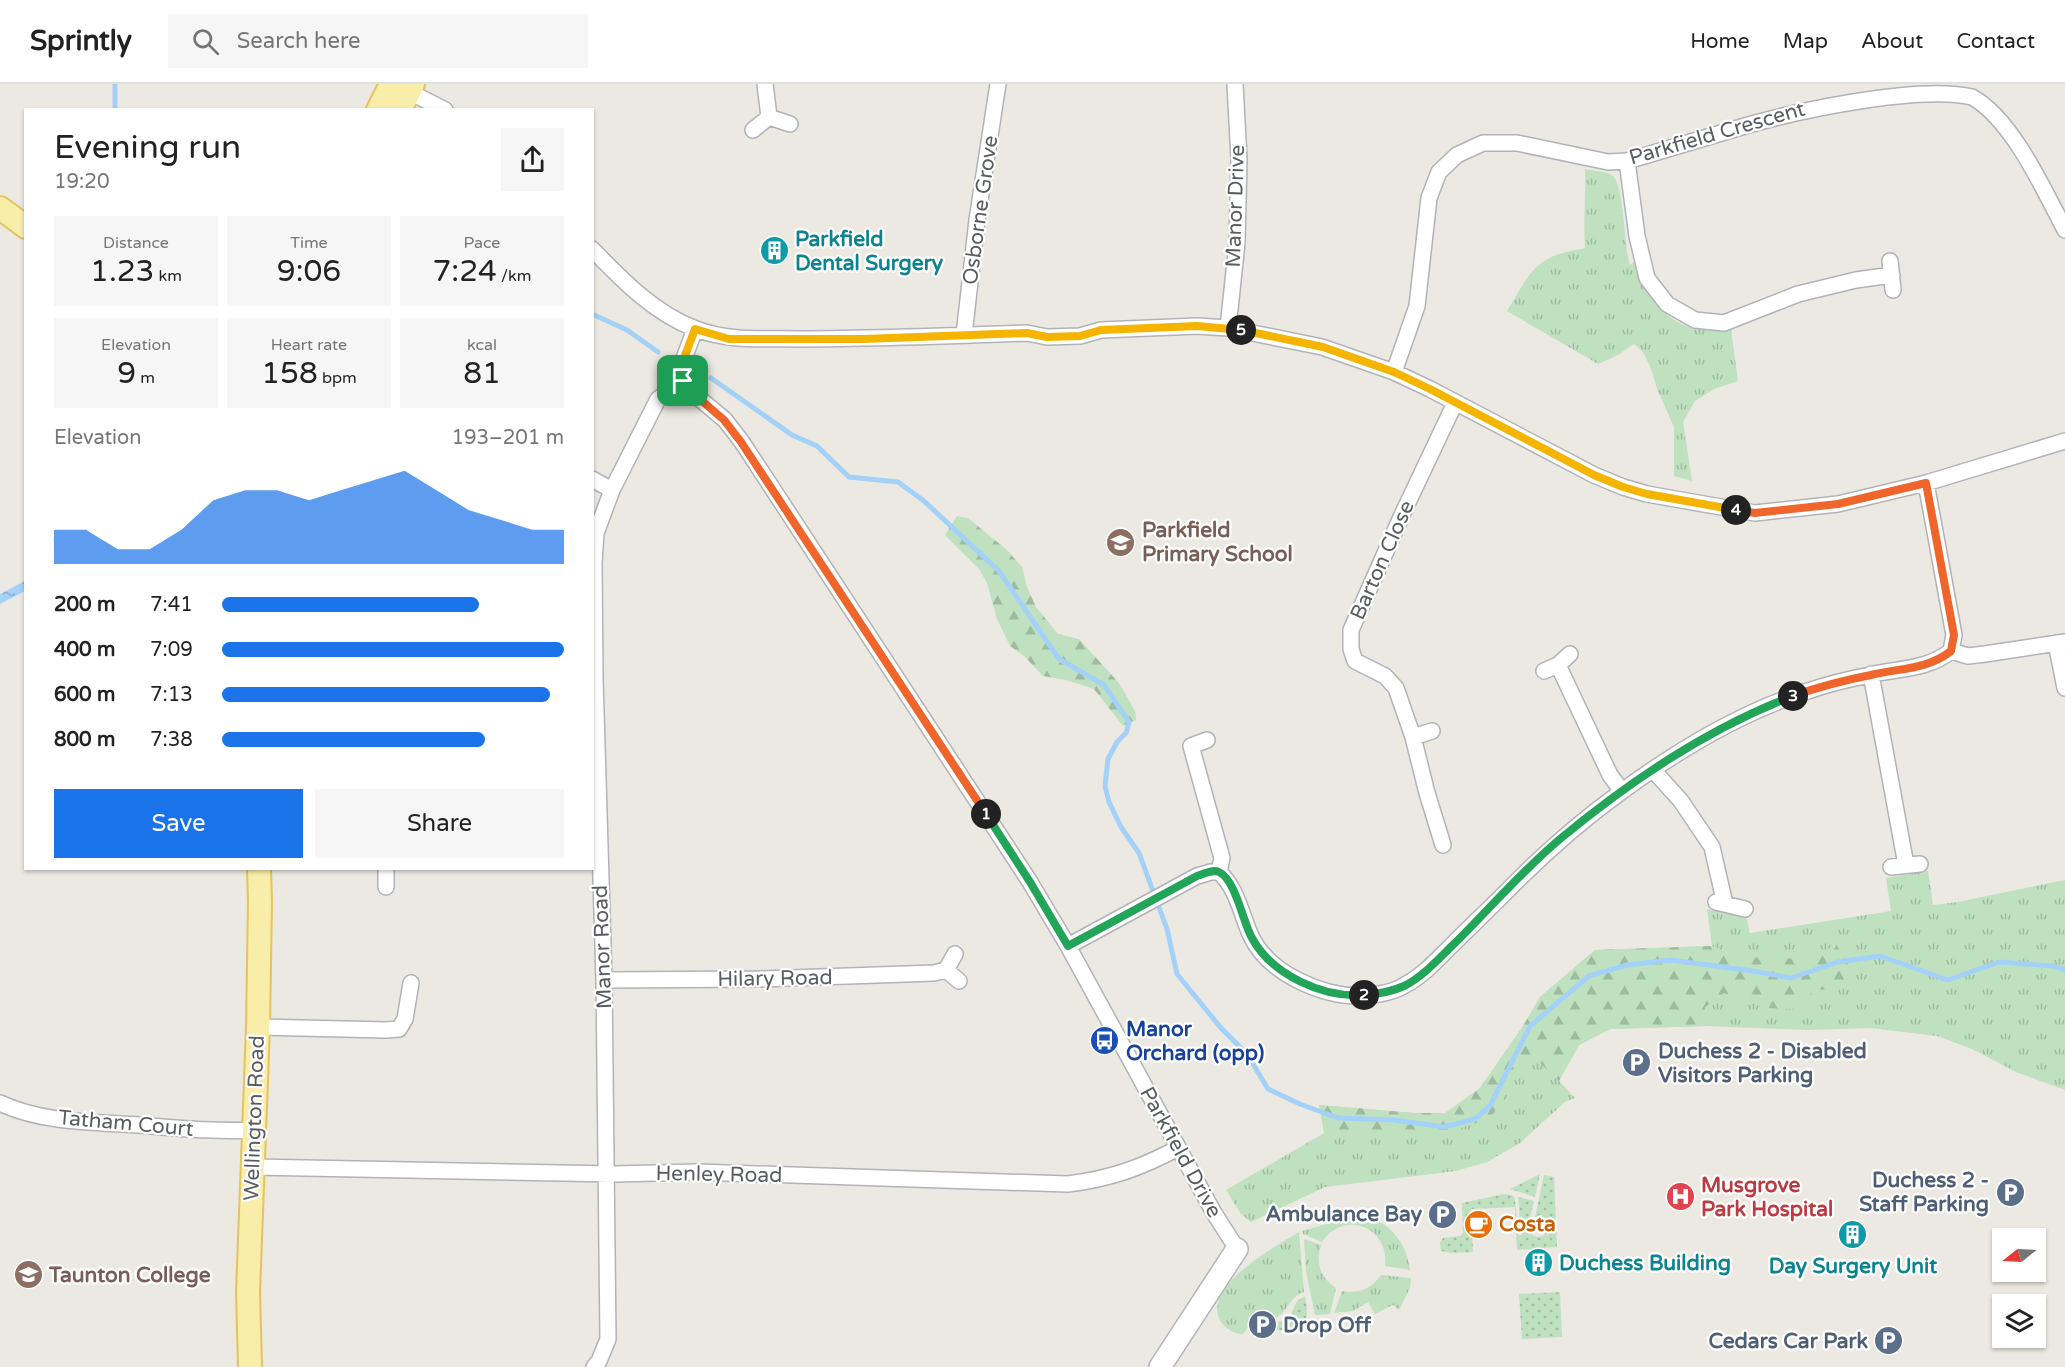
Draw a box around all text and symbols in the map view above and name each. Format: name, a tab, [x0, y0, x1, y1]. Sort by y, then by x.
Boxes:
search box	[168, 14, 588, 68]
text: Sprintly	[30, 24, 132, 58]
icon: search	[189, 25, 222, 58]
text: Search here	[237, 28, 361, 54]
text: Home	[1690, 29, 1750, 54]
text: Map	[1783, 29, 1828, 54]
text: About	[1861, 29, 1923, 54]
text: Contact	[1956, 29, 2035, 54]
street label: Parkfield Crescent	[1626, 96, 1808, 171]
text: Evening run	[54, 128, 241, 167]
button: share	[501, 128, 564, 191]
street label: Osborne Grove	[958, 134, 1003, 286]
street label: Manor Drive	[1221, 144, 1250, 268]
text: 19:20	[54, 170, 109, 194]
place label: Parkfield Dental Surgery	[795, 227, 944, 276]
text: Distance	[103, 233, 169, 253]
text: Time	[290, 233, 328, 253]
text: Pace	[464, 233, 500, 253]
building icon: Parkfield Dental Surgery	[758, 235, 790, 267]
text: 1.23	[90, 253, 154, 290]
text: 9:06	[277, 253, 341, 290]
text: 7:24	[433, 253, 497, 290]
text: km	[154, 266, 182, 286]
text: /km	[497, 266, 531, 286]
pin: 5	[1226, 315, 1256, 345]
text: 5	[1236, 320, 1246, 340]
text: Elevation	[101, 335, 171, 355]
text: Heart rate	[271, 335, 347, 355]
text: kcal	[467, 335, 497, 355]
text: 9	[117, 355, 136, 392]
text: 158	[261, 355, 318, 392]
text: 81	[463, 355, 501, 392]
pin	[657, 355, 708, 406]
icon: arrive	[666, 364, 699, 397]
text: m	[136, 368, 155, 388]
text: bpm	[318, 368, 357, 388]
text: Elevation	[54, 426, 141, 450]
text: 193–201 m	[451, 426, 564, 450]
pin: 4	[1721, 495, 1751, 525]
street label: Barton Close	[1345, 497, 1420, 624]
text: 4	[1731, 500, 1741, 520]
place label: Parkfield Primary School	[1142, 518, 1293, 567]
school or university icon: Parkfield Primary School	[1105, 526, 1137, 558]
text: 200 m	[54, 593, 115, 617]
text: 7:41	[150, 593, 193, 617]
text: 400 m	[54, 638, 115, 662]
text: 7:09	[150, 638, 193, 662]
pin: 3	[1778, 681, 1808, 711]
text: 600 m	[54, 683, 115, 707]
text: 7:13	[150, 683, 193, 707]
text: 3	[1788, 686, 1798, 706]
text: 800 m	[54, 728, 115, 752]
text: 7:38	[150, 728, 193, 752]
button: Save	[54, 789, 303, 858]
button: Share	[315, 789, 564, 858]
pin: 1	[971, 799, 1001, 829]
text: 1	[981, 804, 991, 824]
street label: Manor Road	[588, 885, 617, 1009]
street label: Hilary Road	[717, 965, 833, 992]
pin: 2	[1349, 980, 1379, 1010]
text: 2	[1359, 985, 1369, 1005]
place label: Manor Orchard (opp)	[1126, 1017, 1264, 1066]
bus stop icon: Manor Orchard (opp)	[1089, 1025, 1121, 1057]
street label: Wellington Road	[239, 1035, 270, 1201]
place label: Duchess 2 - Disabled Visitors Parking	[1658, 1039, 1867, 1088]
parking icon: Duchess 2 - Disabled Visitors Parking	[1621, 1047, 1653, 1079]
street label: Parkfield Drive	[1134, 1082, 1227, 1222]
street label: Tatham Court	[57, 1105, 195, 1142]
street label: Henley Road	[655, 1161, 783, 1188]
place label: Duchess 2 - Staff Parking	[1859, 1168, 1989, 1217]
place label: Musgrove Park Hospital	[1701, 1173, 1833, 1222]
parking icon: Duchess 2 - Staff Parking	[1994, 1176, 2026, 1208]
hospital icon: Musgrove Park Hospital	[1664, 1181, 1696, 1213]
parking icon: Ambulance Bay	[1427, 1198, 1459, 1230]
place label: Ambulance Bay	[1265, 1202, 1423, 1227]
cafe icon: Costa	[1462, 1208, 1494, 1240]
place label: Costa	[1499, 1212, 1556, 1237]
building icon: Day Surgery Unit	[1837, 1219, 1869, 1251]
north arrow	[1992, 1228, 2046, 1282]
map controls	[1992, 1228, 2046, 1348]
building icon: Duchess Building	[1522, 1247, 1554, 1279]
place label: Duchess Building	[1559, 1251, 1731, 1276]
place label: Day Surgery Unit	[1769, 1254, 1937, 1279]
school or university icon: Taunton College	[12, 1259, 44, 1291]
place label: Taunton College	[48, 1263, 211, 1288]
button: layers	[1992, 1294, 2046, 1348]
parking icon: Drop Off	[1246, 1309, 1278, 1341]
place label: Drop Off	[1283, 1313, 1372, 1338]
parking icon: Cedars Car Park	[1873, 1325, 1905, 1357]
place label: Cedars Car Park	[1708, 1329, 1869, 1354]

